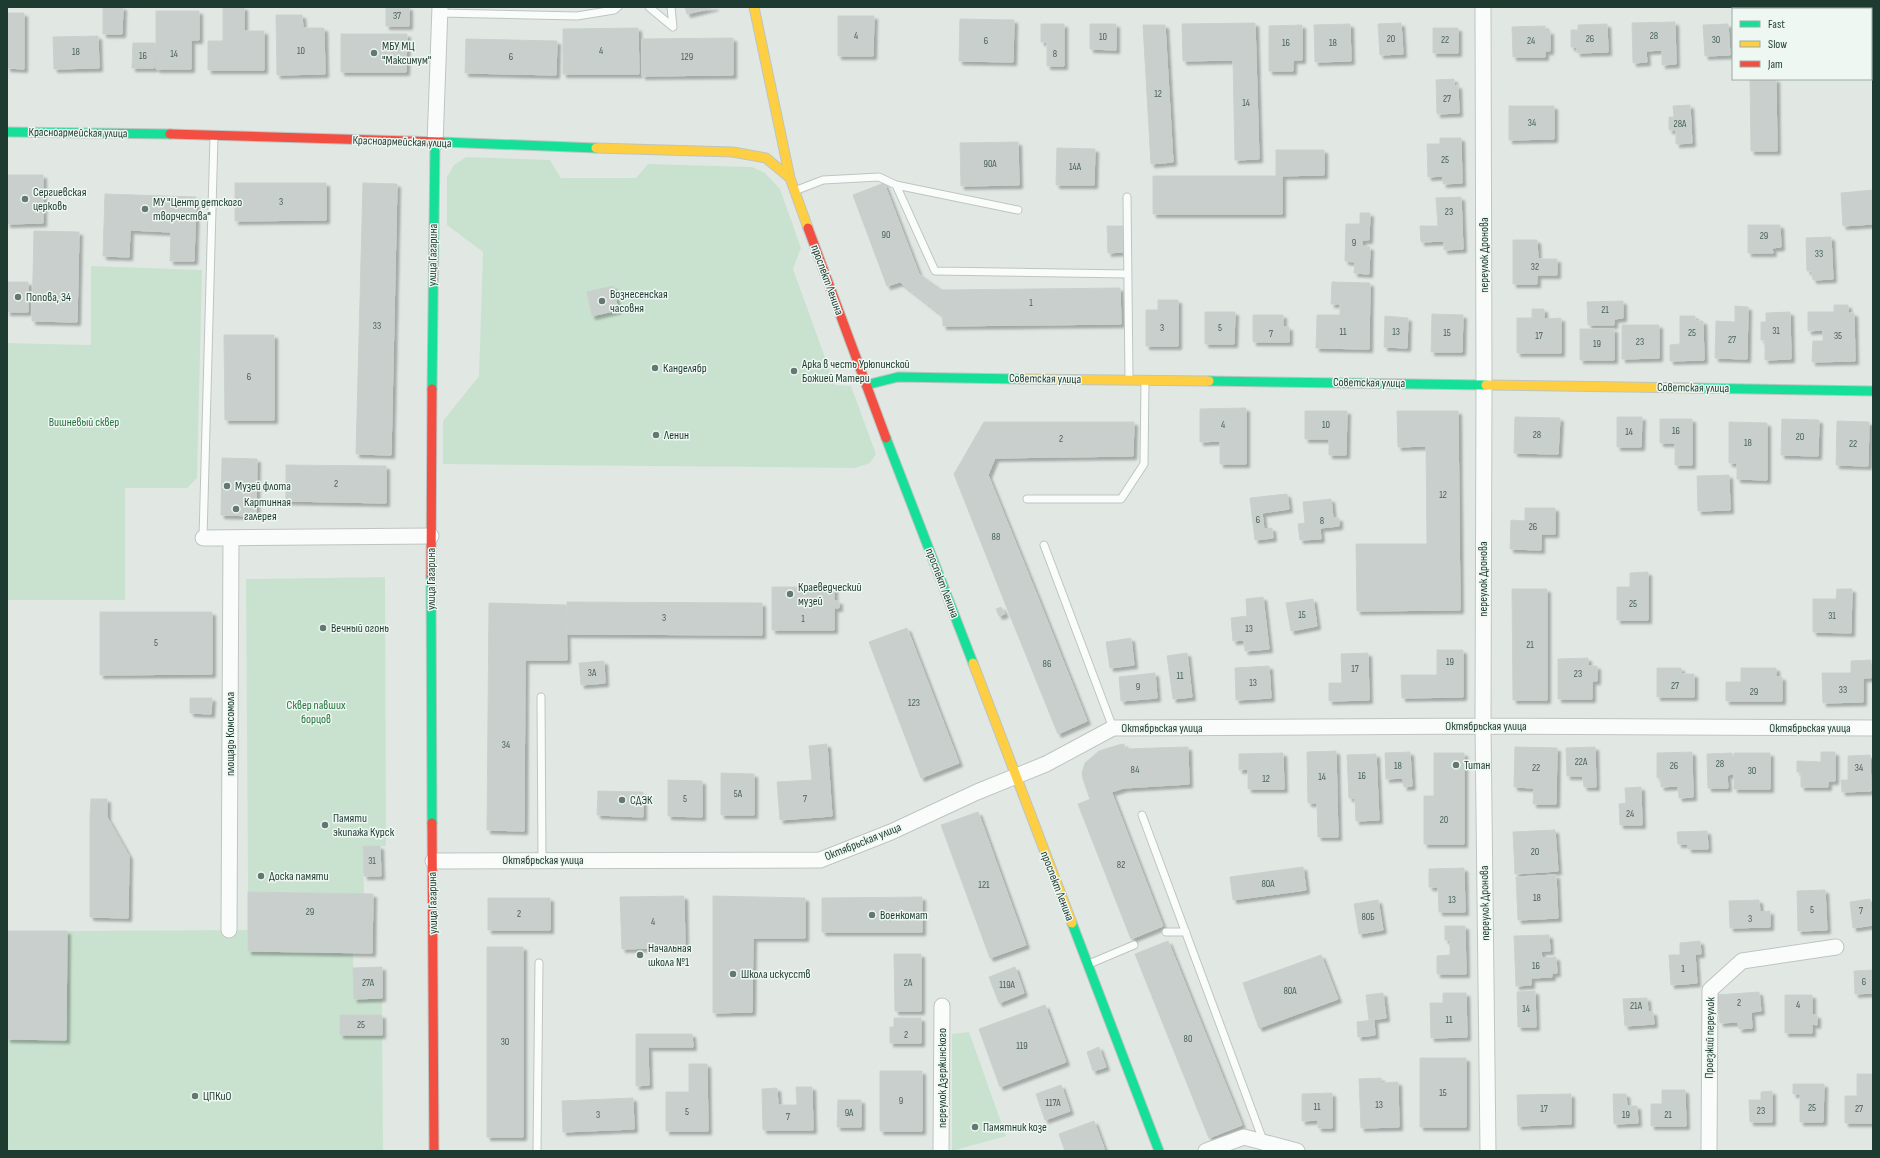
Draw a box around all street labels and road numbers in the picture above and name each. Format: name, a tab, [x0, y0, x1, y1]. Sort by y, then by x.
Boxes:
street label: Красноармейская улица	[28, 125, 128, 141]
street label: Красноармейская улица	[352, 133, 452, 151]
street label: переулок Дронова	[1477, 217, 1492, 293]
street label: улица Гагарина	[425, 223, 441, 286]
street label: проспект Ленина	[807, 243, 847, 318]
street label: Советская улица	[1009, 371, 1082, 387]
street label: Советская улица	[1333, 375, 1406, 391]
street label: Советская улица	[1657, 380, 1730, 396]
street label: переулок Дронова	[1476, 541, 1491, 617]
street label: проспект Ленина	[922, 546, 962, 620]
street label: улица Гагарина	[424, 548, 439, 610]
street label: площадь Комсомола	[223, 692, 238, 776]
street label: Октябрьская улица	[1445, 719, 1527, 734]
street label: Октябрьская улица	[1121, 721, 1203, 736]
street label: Октябрьская улица	[1769, 721, 1851, 736]
street label: Октябрьская улица	[822, 820, 904, 864]
street label: проспект Ленина	[1037, 849, 1077, 923]
street label: Октябрьская улица	[502, 853, 584, 868]
street label: переулок Дронова	[1477, 865, 1493, 941]
street label: улица Гагарина	[425, 871, 441, 934]
street label: Проезжий переулок	[1702, 997, 1718, 1079]
street label: переулок Дзержинского	[935, 1028, 950, 1128]

